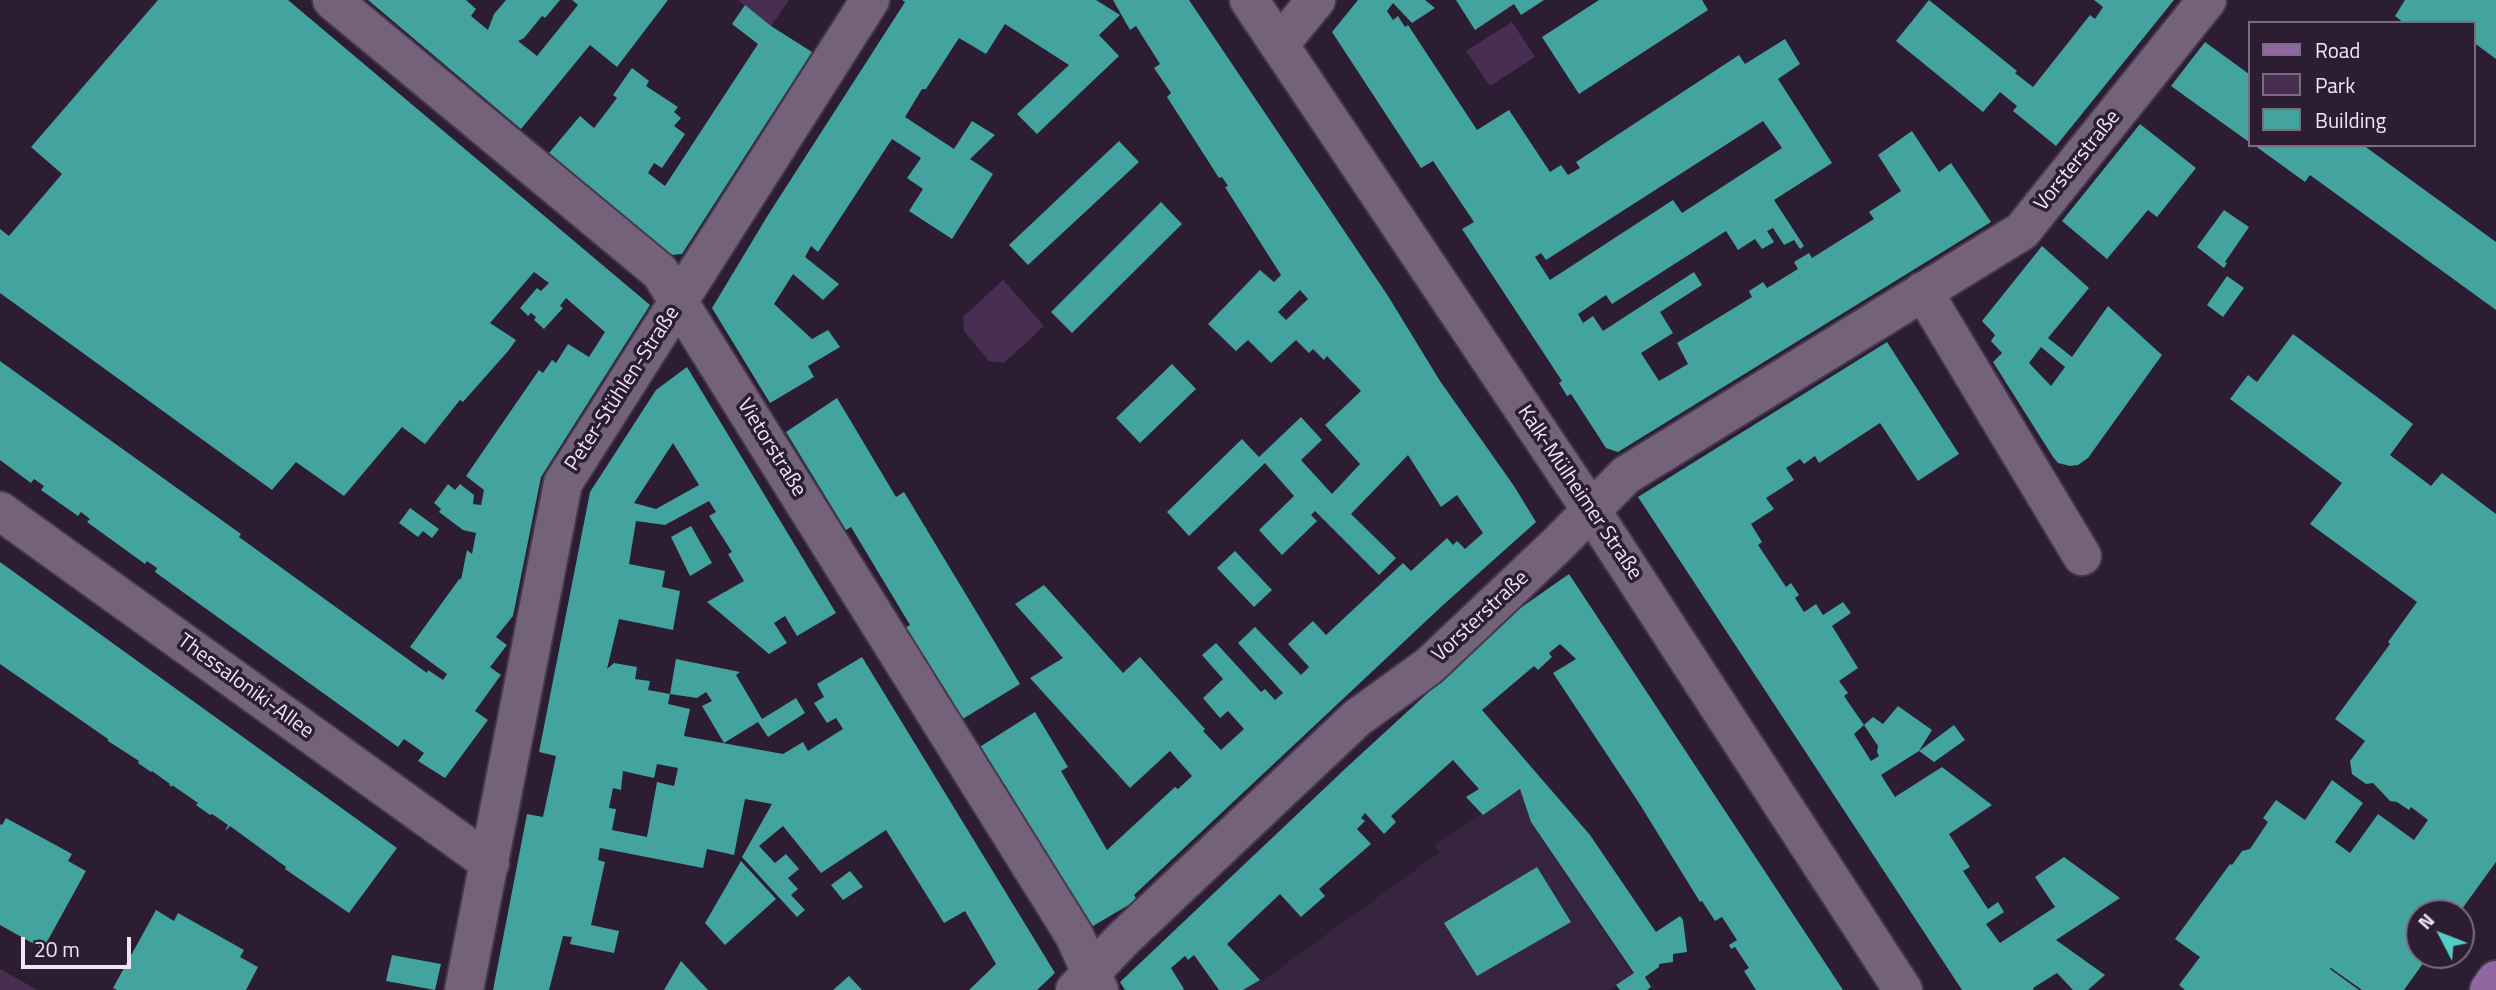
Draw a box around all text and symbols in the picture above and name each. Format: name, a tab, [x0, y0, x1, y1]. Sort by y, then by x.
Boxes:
legend	[2248, 21, 2475, 147]
text: Road	[2315, 34, 2360, 66]
text: Park	[2315, 69, 2355, 101]
text: Building	[2315, 104, 2386, 136]
street label: Vorsterstraße	[2030, 105, 2126, 217]
street label: Peter-Stühlen-Straße	[560, 302, 686, 476]
street label: Vietorstraße	[731, 394, 811, 502]
street label: Kalk-Mülheimer Straße	[1511, 401, 1647, 585]
street label: Vorsterstraße	[1428, 566, 1534, 668]
street label: Thessaloniki-Allee	[172, 629, 318, 745]
north arrow	[2405, 899, 2475, 969]
text: N	[2410, 906, 2441, 936]
scale bar	[24, 923, 135, 967]
text: 20 m	[34, 933, 80, 965]

